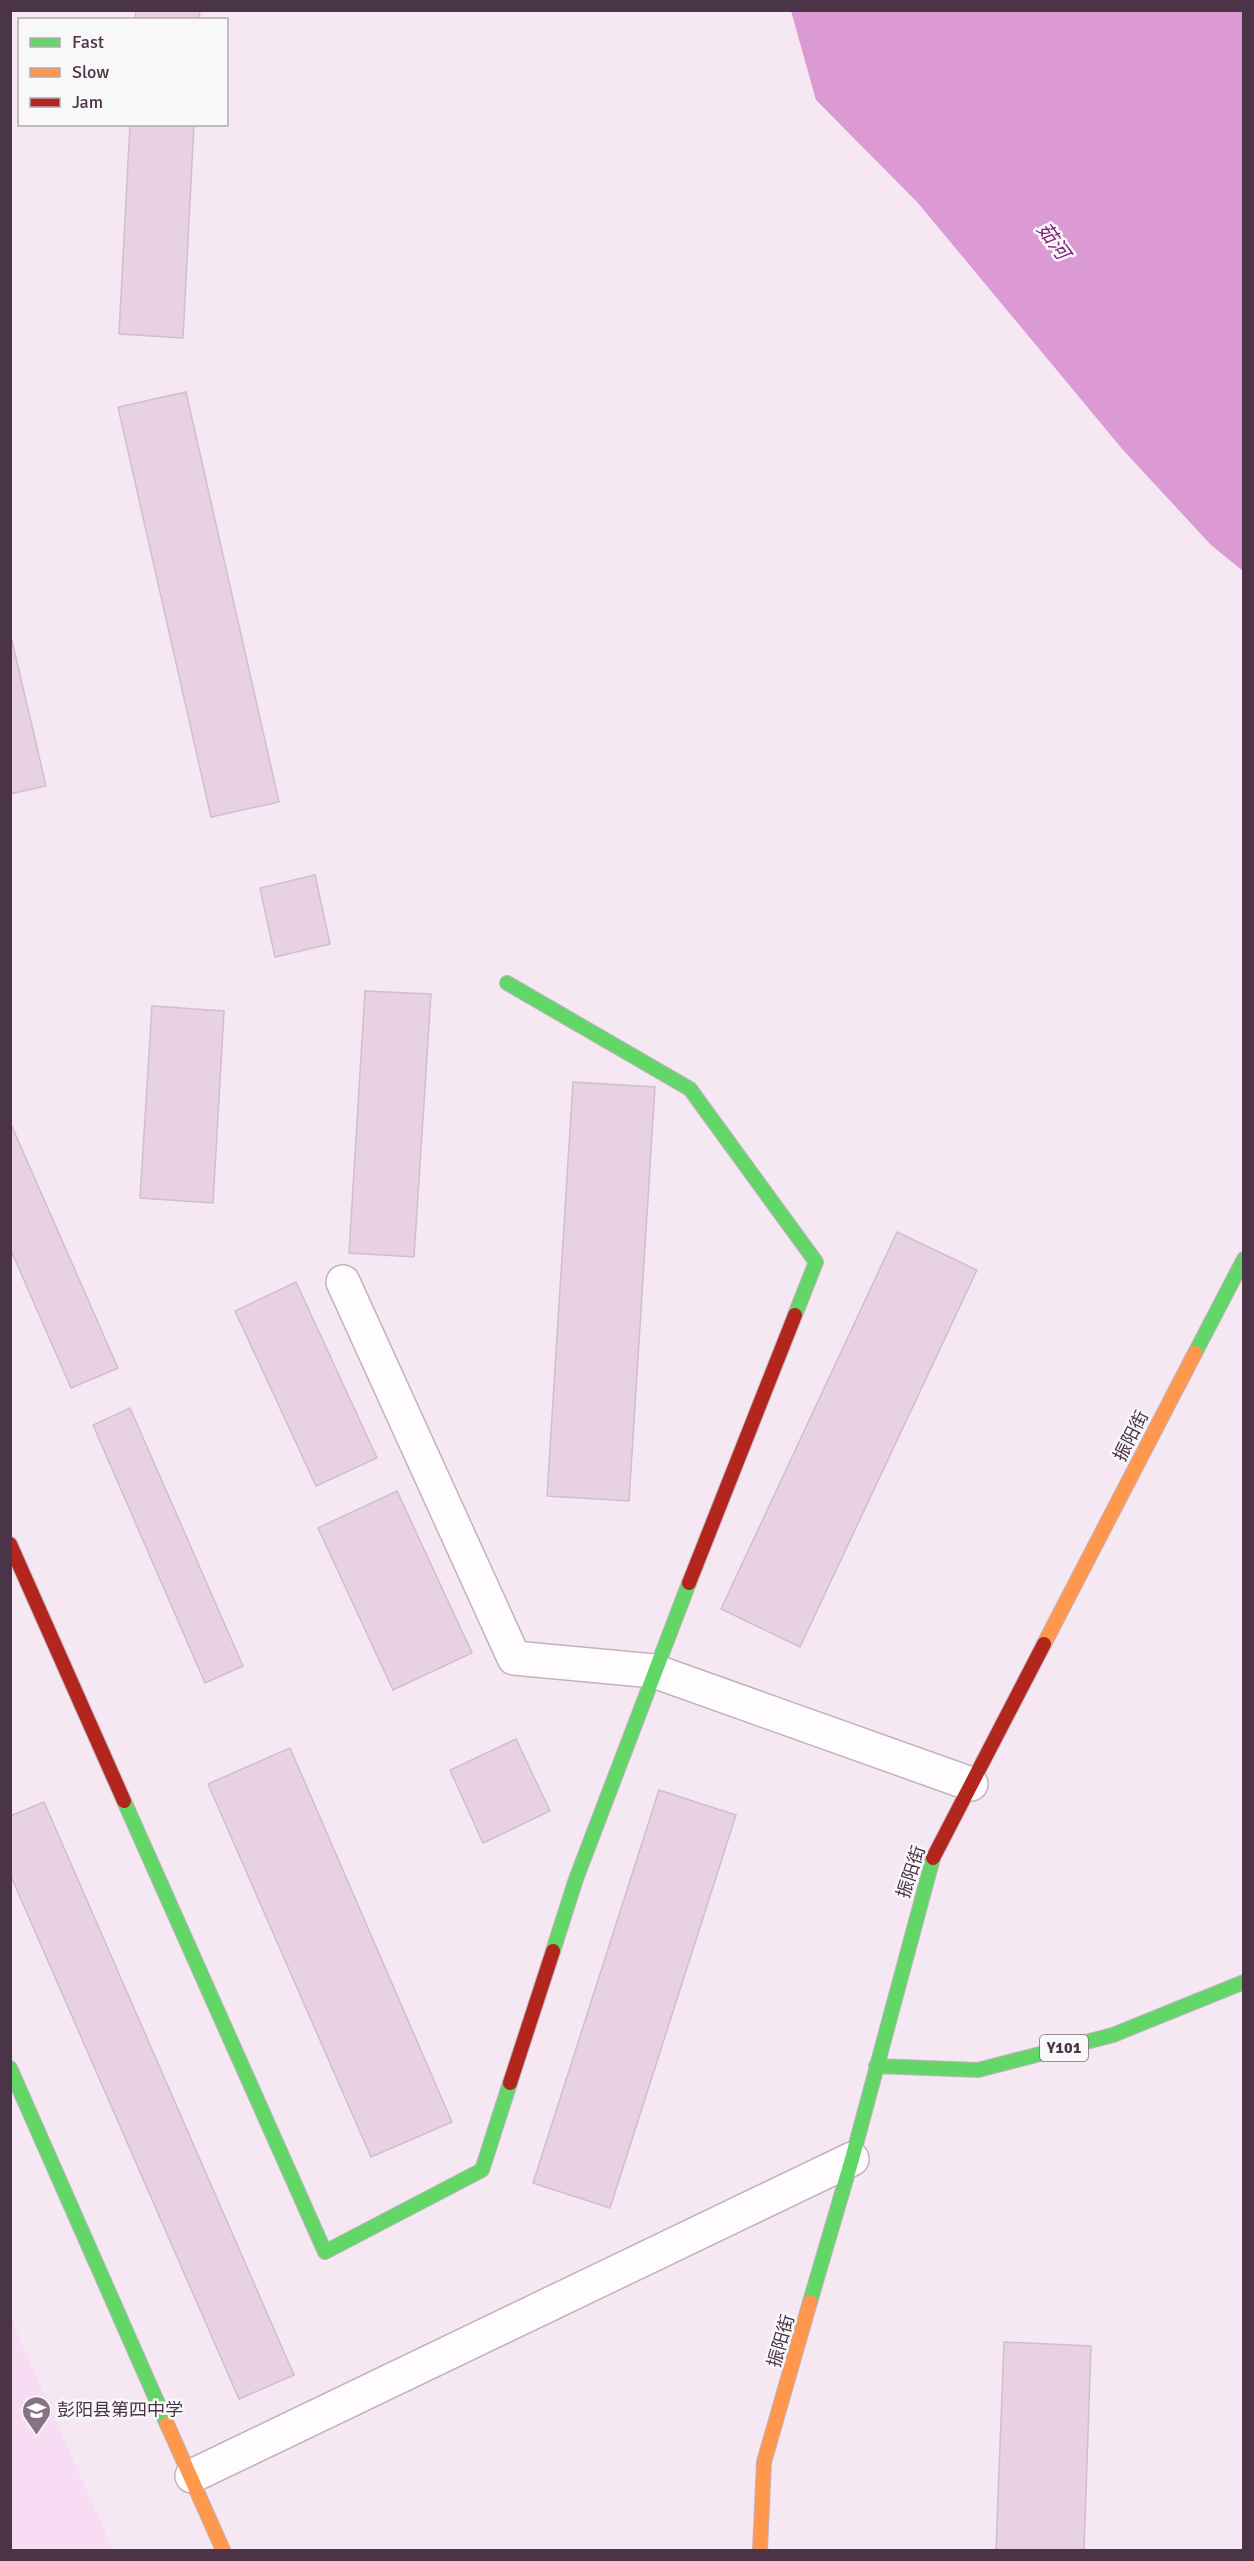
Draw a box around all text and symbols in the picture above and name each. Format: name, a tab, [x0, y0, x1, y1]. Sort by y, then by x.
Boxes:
legend	[18, 18, 228, 126]
text: Fast	[72, 31, 104, 53]
text: Slow	[72, 61, 109, 83]
text: Jam	[72, 91, 103, 113]
water label: 茹河	[1031, 217, 1077, 268]
street label: 振阳街	[1109, 1407, 1153, 1465]
street label: 振阳街	[892, 1843, 930, 1901]
road number: Y101	[1040, 2035, 1088, 2061]
street label: 振阳街	[763, 2312, 799, 2370]
school or university icon: 彭阳县第四中学	[20, 2394, 52, 2436]
place label: 彭阳县第四中学	[57, 2399, 183, 2421]

